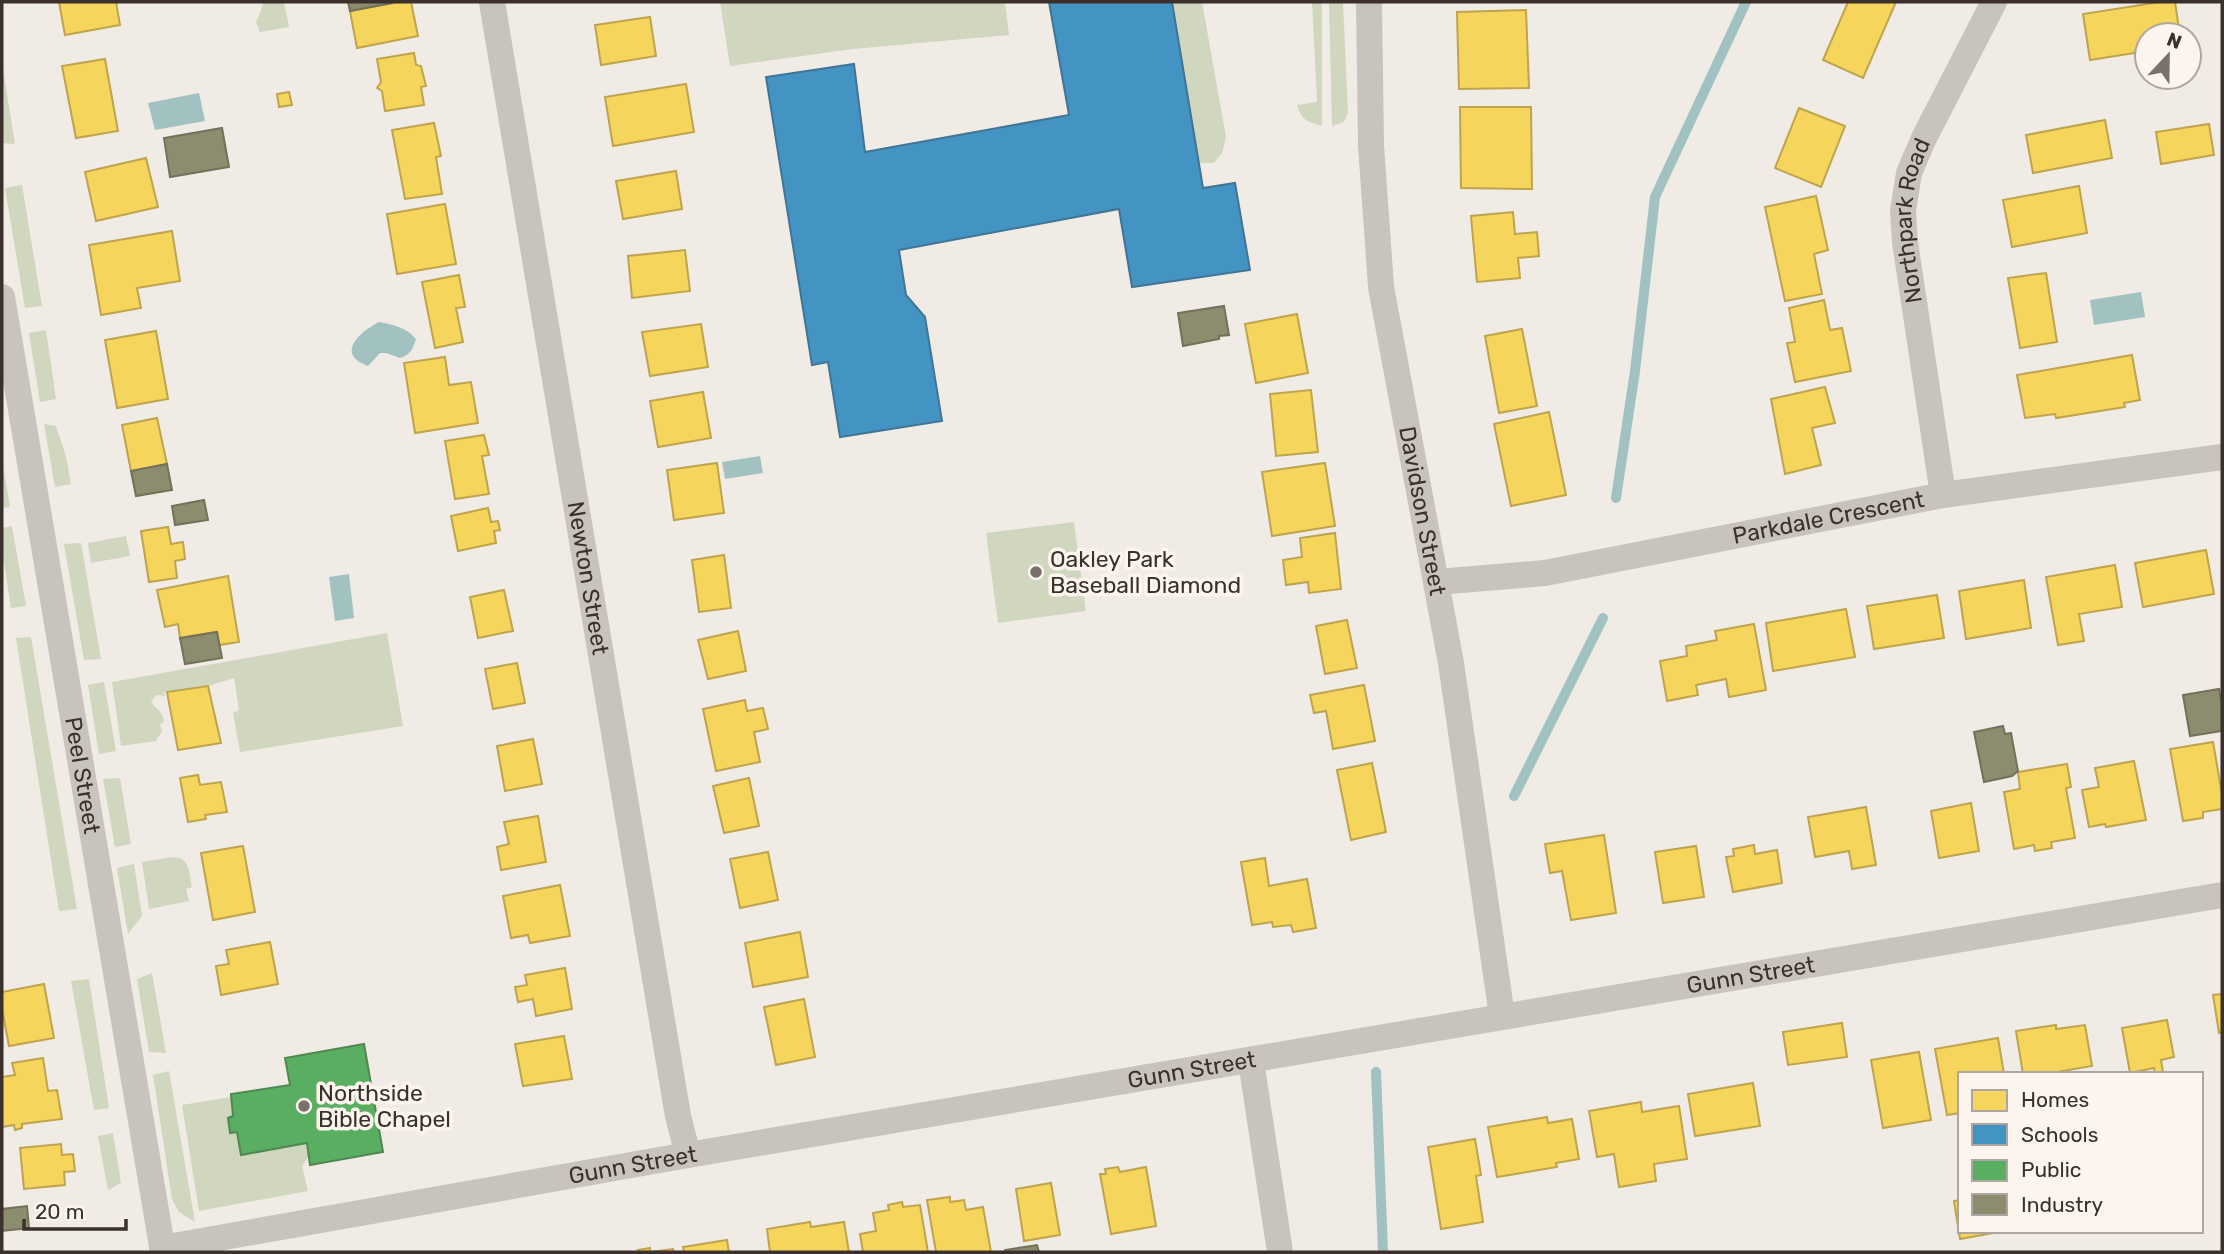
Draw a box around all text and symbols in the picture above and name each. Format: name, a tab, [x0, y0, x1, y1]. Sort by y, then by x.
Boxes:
north arrow	[2133, 21, 2203, 91]
text: N	[2164, 27, 2185, 54]
street label: Northpark Road	[1889, 134, 1936, 305]
street label: Davidson Street	[1393, 424, 1452, 598]
street label: Parkdale Crescent	[1730, 485, 1926, 550]
street label: Newton Street	[562, 499, 615, 657]
place label: Oakley Park Baseball Diamond	[1050, 545, 1241, 599]
marker: Oakley Park Baseball Diamond	[1028, 564, 1044, 580]
street label: Peel Street	[59, 715, 106, 836]
street label: Gunn Street	[1684, 950, 1817, 1000]
street label: Gunn Street	[1125, 1045, 1258, 1094]
legend	[1958, 1072, 2203, 1233]
place label: Northside Bible Chapel	[318, 1079, 451, 1133]
text: Homes	[2021, 1087, 2089, 1112]
marker: Northside Bible Chapel	[296, 1098, 312, 1114]
text: Schools	[2021, 1122, 2098, 1147]
street label: Gunn Street	[566, 1140, 699, 1190]
text: Public	[2021, 1157, 2081, 1182]
scale bar	[24, 1188, 126, 1232]
text: Industry	[2021, 1192, 2103, 1217]
text: 20 m	[35, 1199, 84, 1224]

